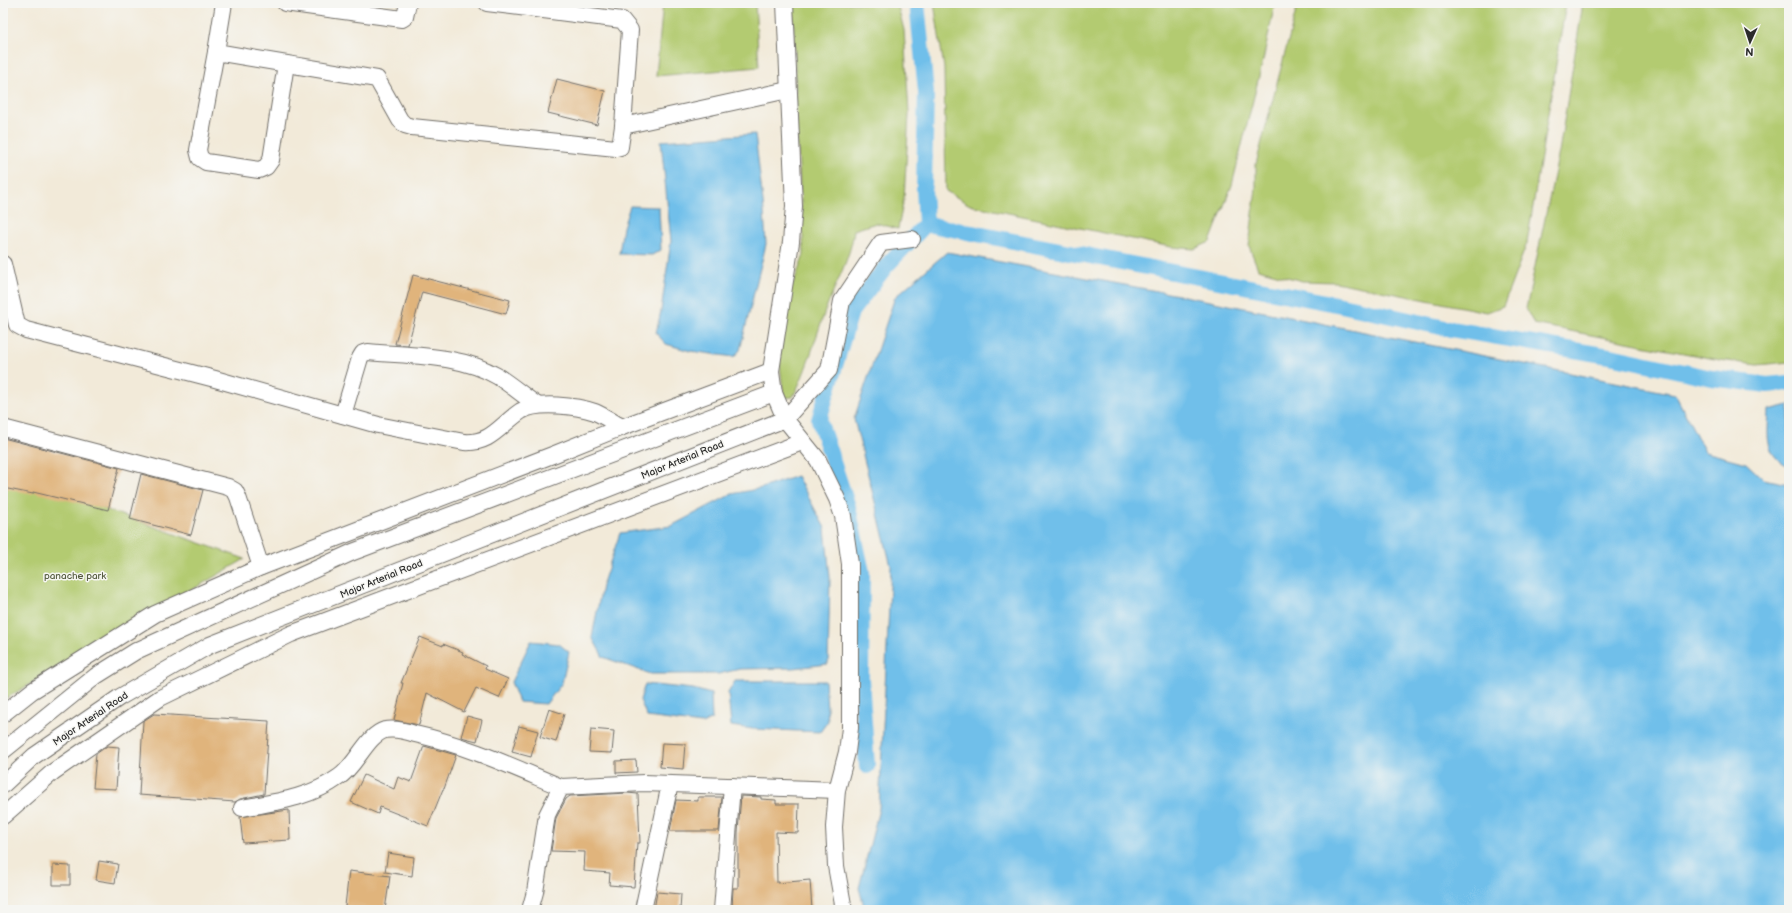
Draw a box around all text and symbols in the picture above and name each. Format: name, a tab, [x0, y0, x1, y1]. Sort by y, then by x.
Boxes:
north arrow	[1730, 22, 1770, 62]
text: N	[1745, 45, 1754, 58]
street label: Major Arterial Road	[639, 438, 726, 482]
street label: Major Arterial Road	[338, 557, 425, 601]
park label: panache park	[44, 570, 106, 582]
street label: Major Arterial Road	[51, 689, 131, 748]

